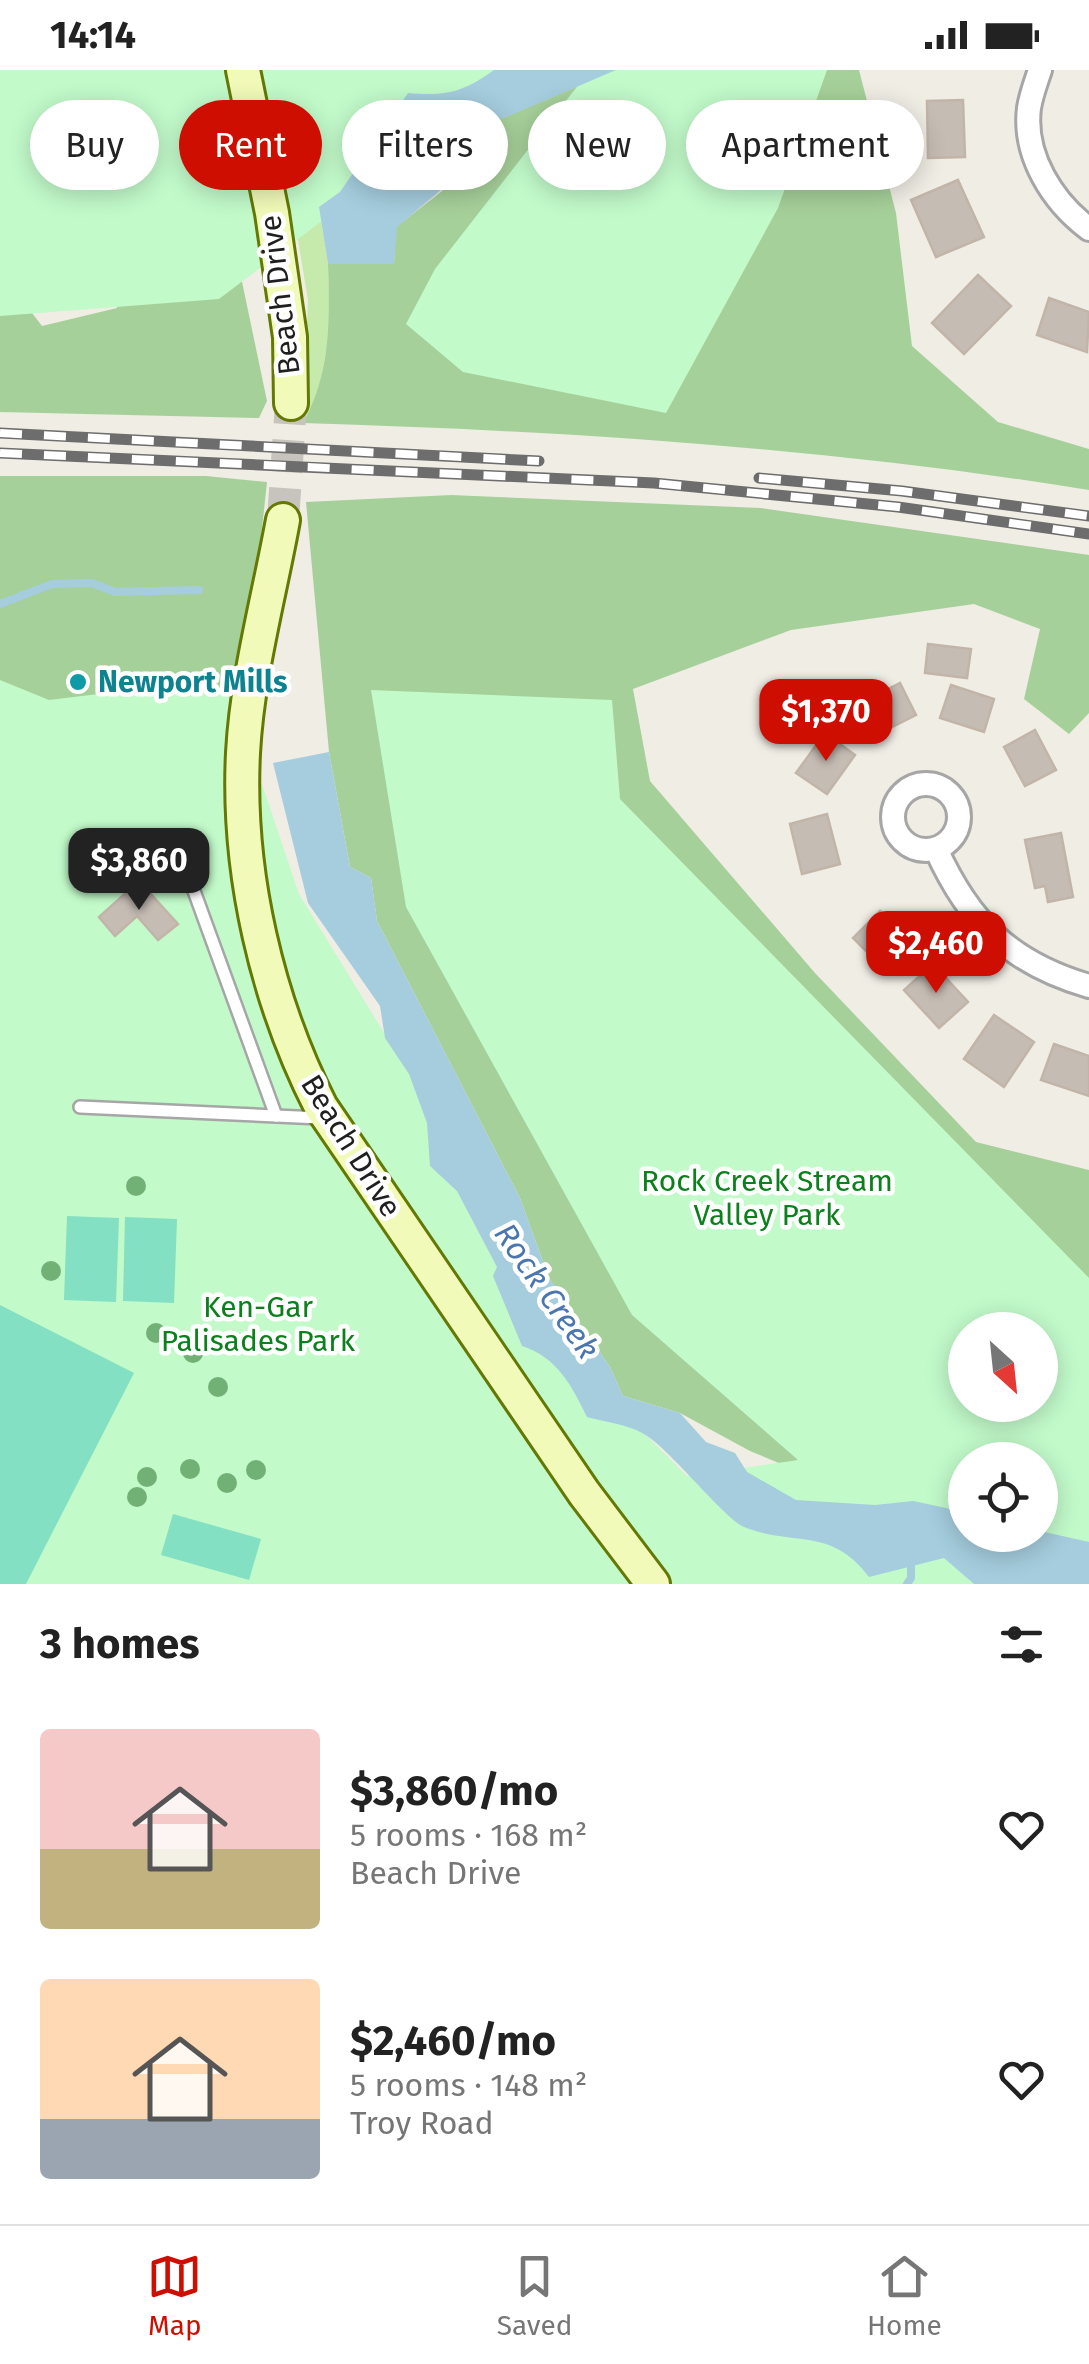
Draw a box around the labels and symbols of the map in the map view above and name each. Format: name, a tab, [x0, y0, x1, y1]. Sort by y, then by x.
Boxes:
street label: Beach Drive	[252, 213, 308, 377]
place label: Newport Mills	[98, 664, 287, 700]
marker: Newport Mills	[67, 671, 89, 693]
pin: $1,370	[745, 679, 907, 764]
pin: $3,860	[58, 828, 220, 913]
pin: $2,460	[855, 911, 1017, 996]
street label: Beach Drive	[293, 1068, 409, 1224]
park label: Rock Creek Stream Valley Park	[641, 1163, 893, 1233]
water label: Rock Creek	[486, 1216, 608, 1366]
park label: Ken-Gar Palisades Park	[161, 1289, 356, 1359]
north arrow	[948, 1312, 1058, 1422]

